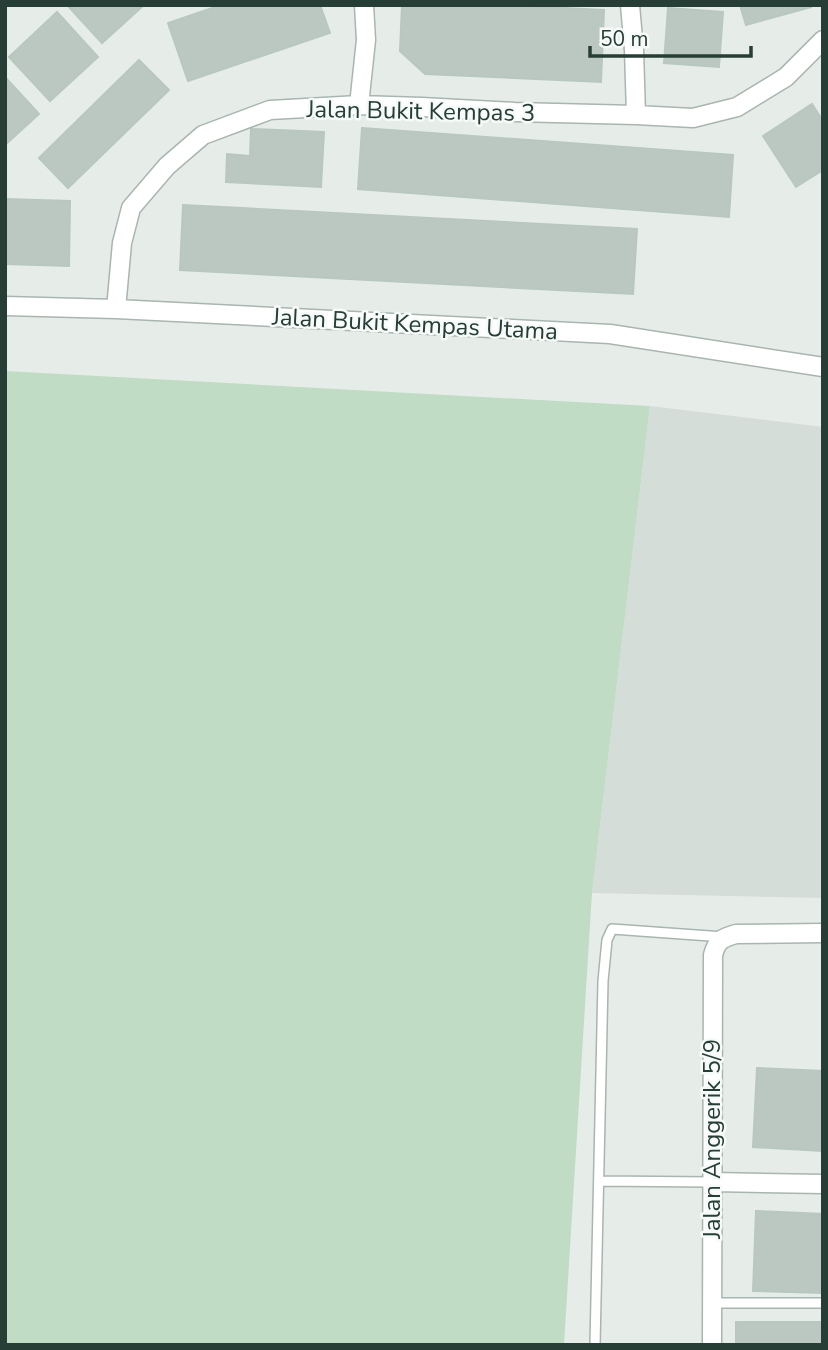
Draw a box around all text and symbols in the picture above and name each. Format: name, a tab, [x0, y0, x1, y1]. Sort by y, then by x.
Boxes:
scale bar	[590, 14, 751, 58]
text: 50 m	[600, 25, 649, 53]
street label: Jalan Bukit Kempas 3	[305, 93, 536, 129]
street label: Jalan Bukit Kempas Utama	[270, 300, 559, 347]
street label: Jalan Anggerik 5/9	[696, 1039, 728, 1240]

